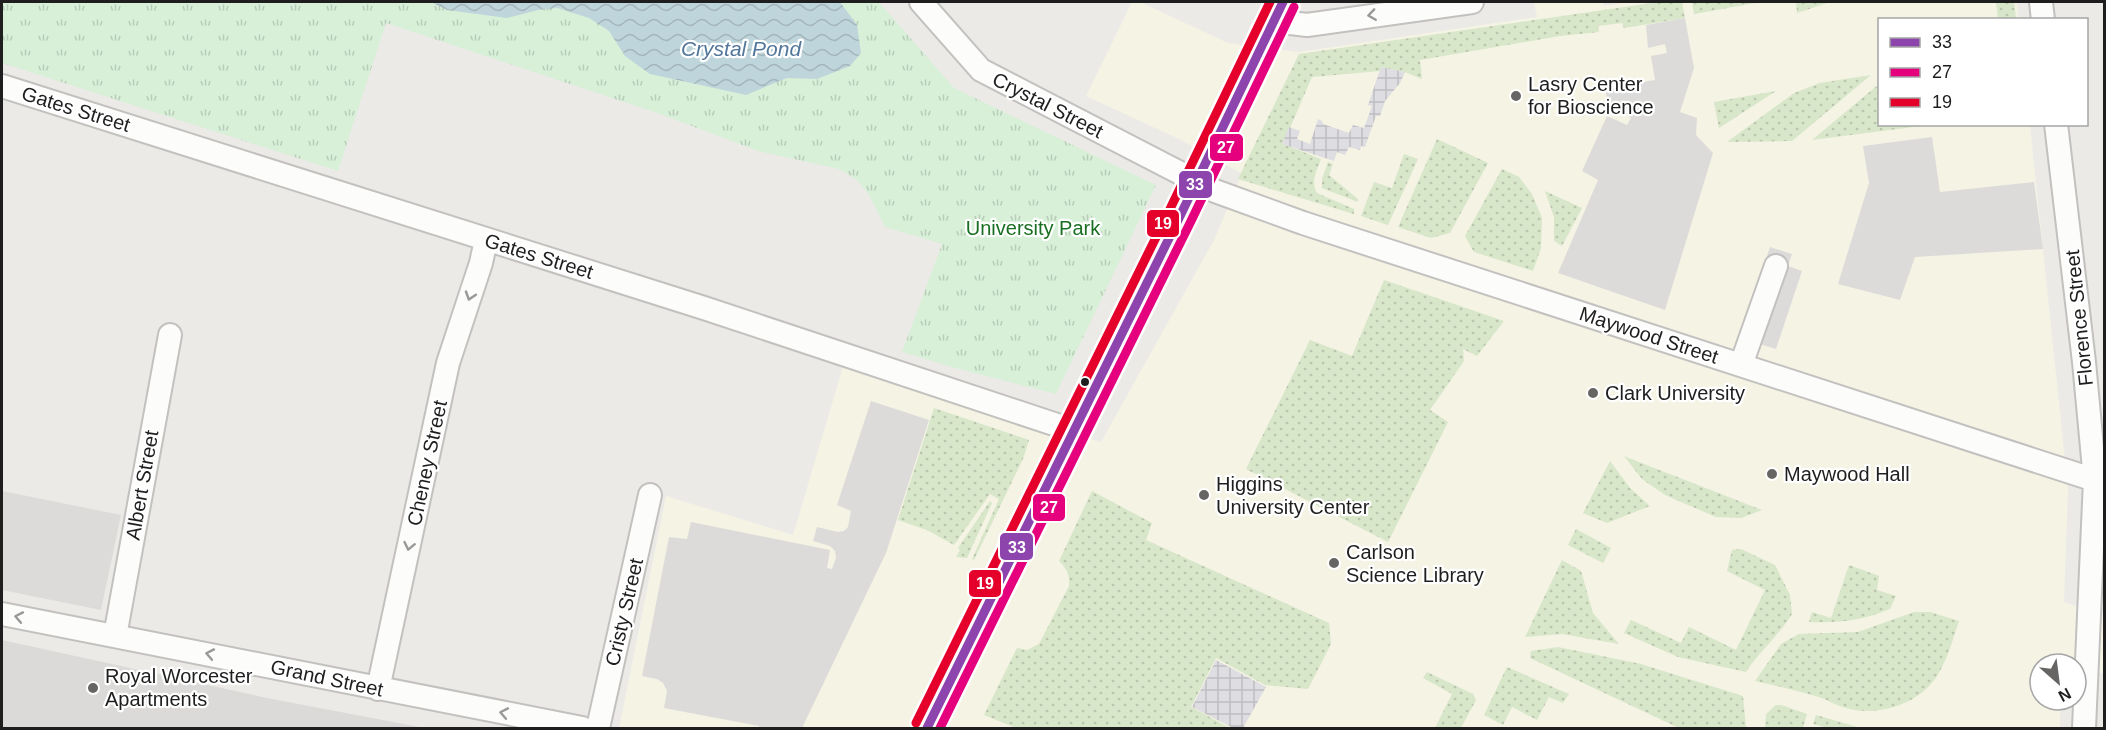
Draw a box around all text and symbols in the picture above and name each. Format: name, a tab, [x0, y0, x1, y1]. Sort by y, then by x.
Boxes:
one-way arrow	[1368, 9, 1377, 21]
legend	[1878, 18, 2088, 126]
text: 33	[1932, 32, 1952, 52]
water label: Crystal Pond	[681, 37, 802, 60]
text: 27	[1932, 62, 1952, 82]
street label: Crystal Street	[989, 68, 1107, 142]
place label: Lasry Center for Bioscience	[1528, 73, 1654, 118]
street label: Gates Street	[19, 82, 133, 136]
marker: Lasry Center for Bioscience	[1509, 89, 1523, 103]
text: 19	[1932, 92, 1952, 112]
line badge: 27	[1209, 133, 1244, 162]
text: 27	[1217, 139, 1235, 156]
line badge: 33	[1178, 170, 1213, 199]
text: 33	[1186, 176, 1204, 193]
line badge: 19	[1146, 209, 1180, 238]
text: 19	[1154, 215, 1172, 232]
park label: University Park	[966, 217, 1101, 239]
street label: Gates Street	[482, 229, 596, 283]
street label: Florence Street	[2061, 248, 2097, 387]
one-way arrow	[465, 290, 477, 301]
street label: Maywood Street	[1577, 302, 1722, 368]
unlabelled marker	[1079, 376, 1091, 388]
place label: Clark University	[1605, 382, 1745, 404]
marker: Clark University	[1586, 386, 1600, 400]
street label: Cheney Street	[403, 398, 451, 528]
street label: Albert Street	[122, 428, 163, 542]
place label: Maywood Hall	[1784, 463, 1910, 485]
marker: Maywood Hall	[1765, 467, 1779, 481]
place label: Higgins University Center	[1216, 473, 1370, 518]
marker: Higgins University Center	[1197, 488, 1211, 502]
line badge: 27	[1032, 493, 1066, 522]
text: 27	[1040, 499, 1058, 516]
line badge: 33	[999, 532, 1034, 561]
text: 33	[1008, 539, 1026, 556]
one-way arrow	[403, 541, 416, 551]
place label: Carlson Science Library	[1346, 541, 1484, 586]
street label: Cristy Street	[601, 555, 647, 668]
marker: Carlson Science Library	[1327, 556, 1341, 570]
line badge: 19	[968, 569, 1002, 598]
text: 19	[976, 575, 994, 592]
one-way arrow	[14, 611, 24, 624]
one-way arrow	[205, 648, 215, 661]
north arrow	[2028, 652, 2088, 712]
street label: Grand Street	[269, 655, 386, 701]
place label: Royal Worcester Apartments	[105, 665, 253, 710]
marker: Royal Worcester Apartments	[86, 681, 100, 695]
text: N	[2056, 685, 2074, 705]
one-way arrow	[500, 707, 510, 720]

